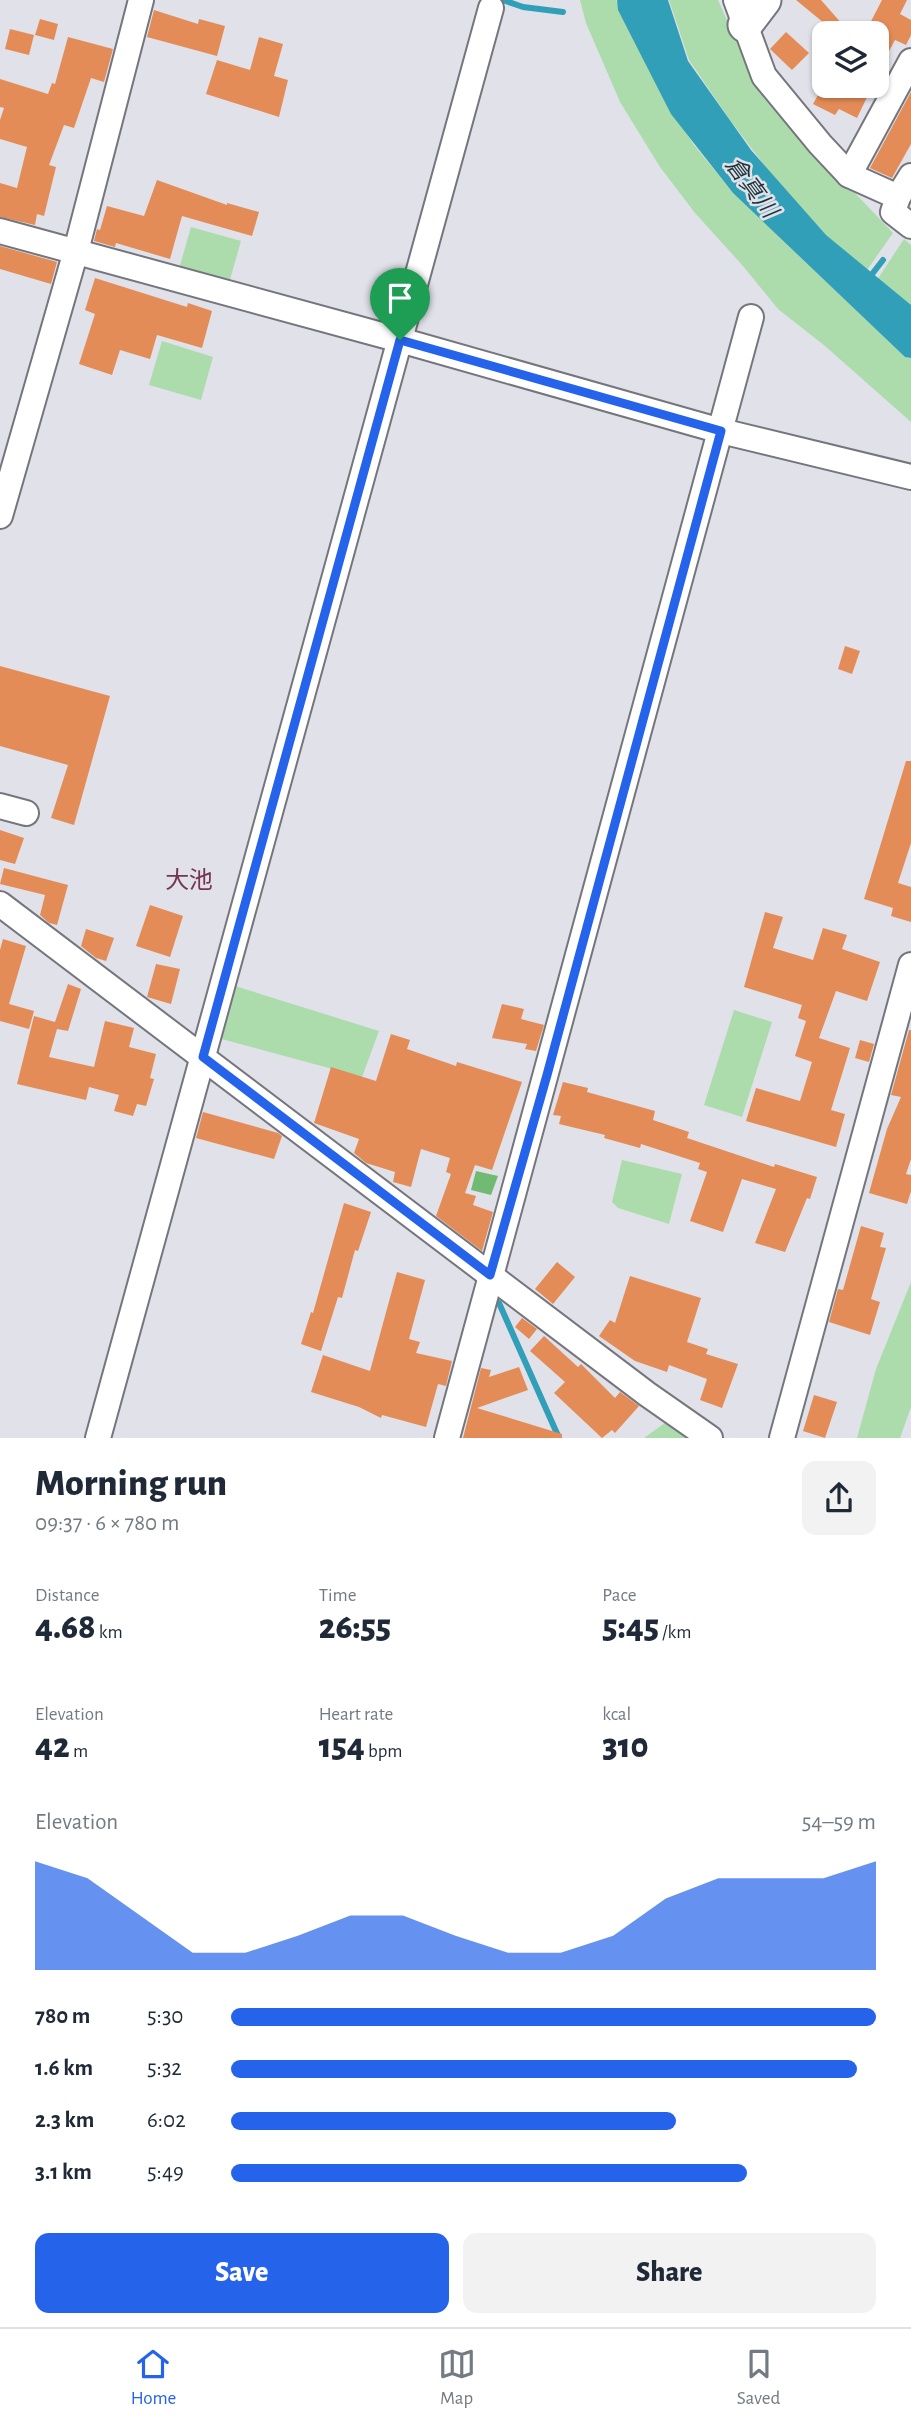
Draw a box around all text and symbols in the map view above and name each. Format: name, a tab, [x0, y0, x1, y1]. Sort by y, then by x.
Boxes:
map controls	[812, 21, 889, 98]
button: layers	[812, 21, 889, 98]
water label: 倉真川	[721, 152, 784, 225]
pin	[370, 268, 430, 340]
icon: arrive	[381, 279, 419, 317]
district label: 大池	[165, 867, 213, 893]
button: share	[802, 1461, 876, 1535]
text: Morning run	[35, 1465, 227, 1503]
text: 09:37 · 6 × 780 m	[35, 1512, 179, 1535]
text: Distance	[35, 1586, 99, 1605]
text: Time	[319, 1586, 357, 1605]
text: Pace	[602, 1586, 637, 1605]
text: 4.68	[35, 1610, 96, 1645]
text: 26:55	[319, 1610, 391, 1645]
text: 5:45	[602, 1610, 659, 1645]
text: km	[96, 1623, 123, 1642]
text: /km	[659, 1623, 691, 1642]
text: Elevation	[35, 1705, 104, 1724]
text: Heart rate	[319, 1705, 393, 1724]
text: kcal	[602, 1705, 631, 1724]
text: 42	[35, 1729, 70, 1764]
text: 154	[319, 1729, 365, 1764]
text: 310	[602, 1729, 649, 1764]
text: m	[70, 1742, 88, 1761]
text: bpm	[365, 1742, 402, 1761]
text: Elevation	[35, 1811, 118, 1834]
text: 54–59 m	[802, 1811, 876, 1834]
text: 780 m	[35, 2005, 90, 2028]
text: 5:30	[147, 2005, 184, 2028]
text: 1.6 km	[35, 2057, 93, 2080]
text: 5:32	[147, 2057, 182, 2080]
text: 2.3 km	[35, 2109, 94, 2132]
text: 6:02	[147, 2109, 186, 2132]
text: 3.1 km	[35, 2161, 92, 2184]
text: 5:49	[147, 2161, 184, 2184]
button: Save	[35, 2233, 449, 2313]
button: Share	[463, 2233, 876, 2313]
tab: Home	[131, 2345, 176, 2410]
tab: Map	[438, 2345, 476, 2410]
tab: Saved	[737, 2345, 780, 2410]

